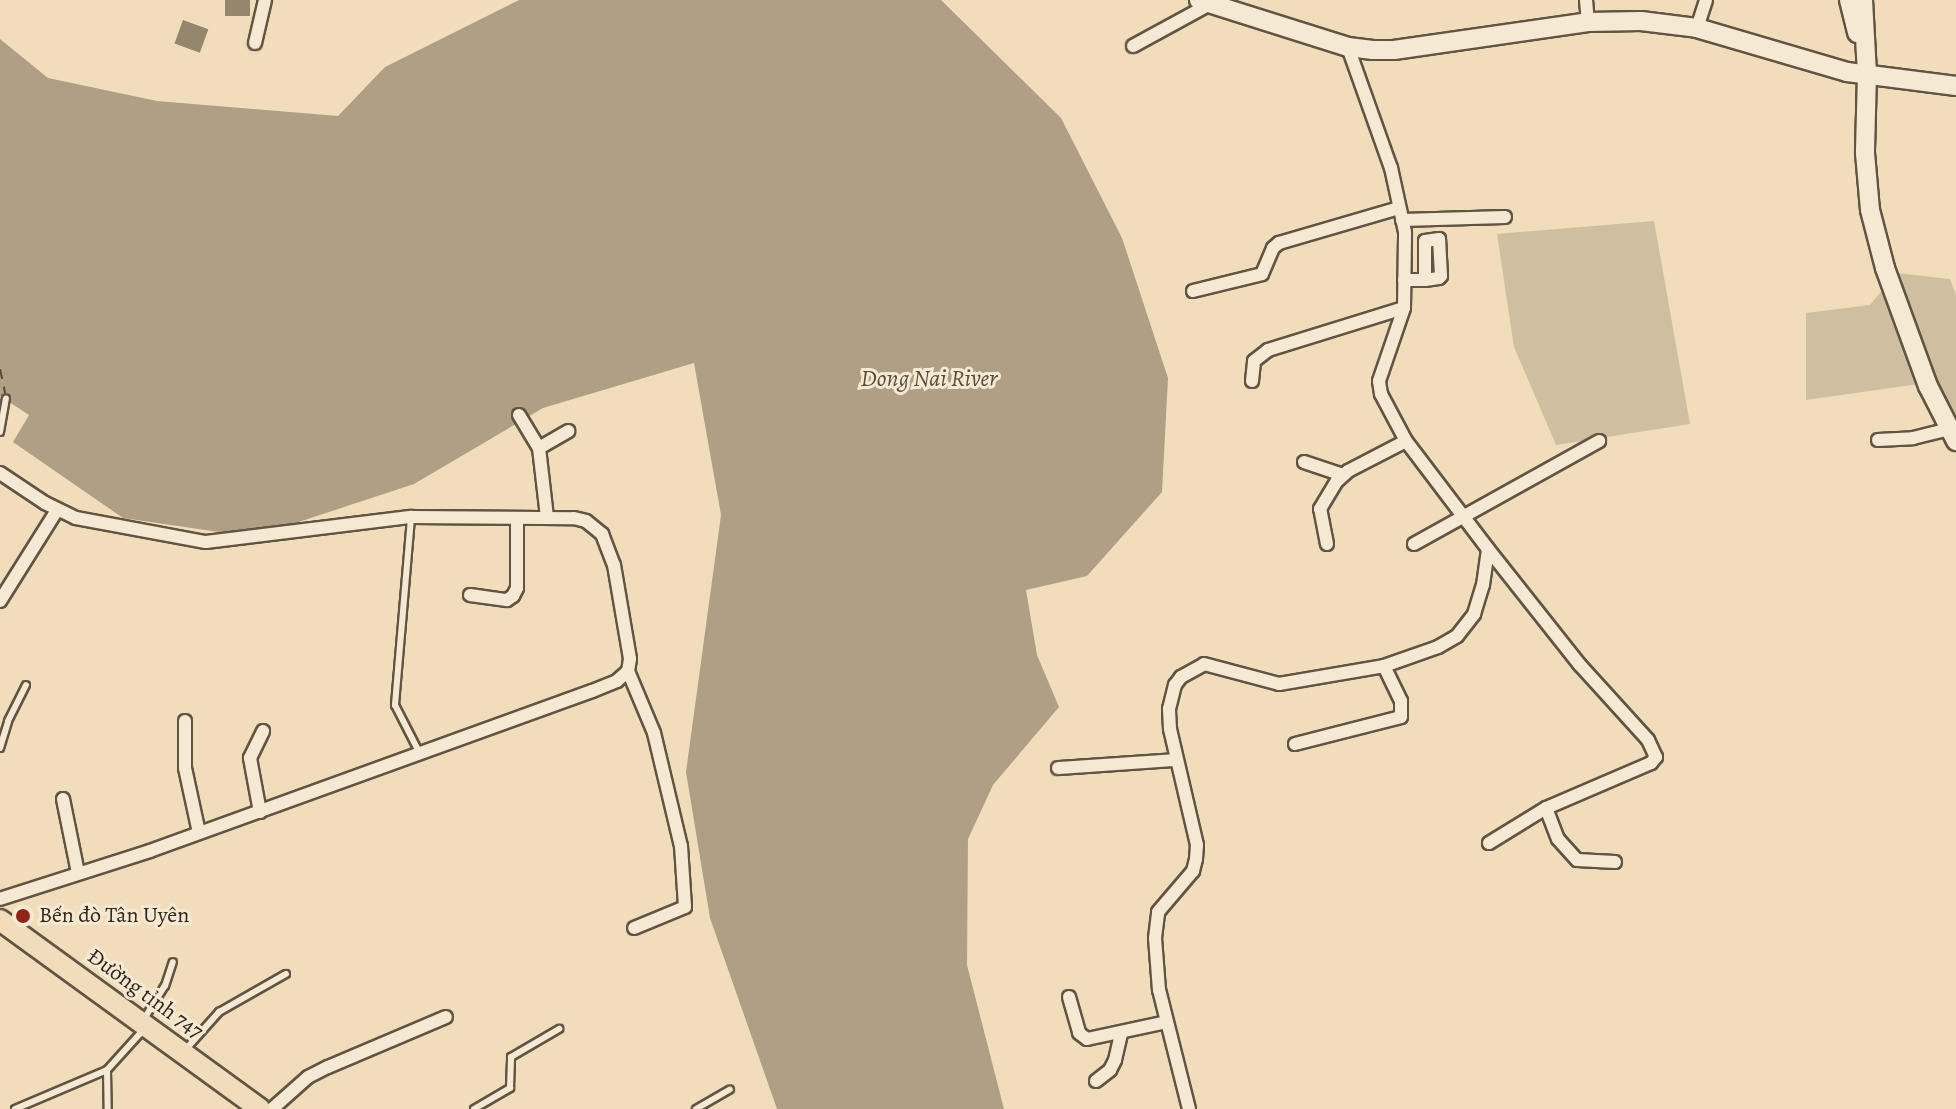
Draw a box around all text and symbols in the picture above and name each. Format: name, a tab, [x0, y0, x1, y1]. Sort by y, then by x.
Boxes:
water label: Dong Nai River	[861, 365, 997, 393]
place label: Bến đò Tân Uyên	[39, 903, 189, 929]
marker: Bến đò Tân Uyên	[14, 907, 32, 925]
street label: Đường tỉnh 747	[82, 943, 208, 1045]

